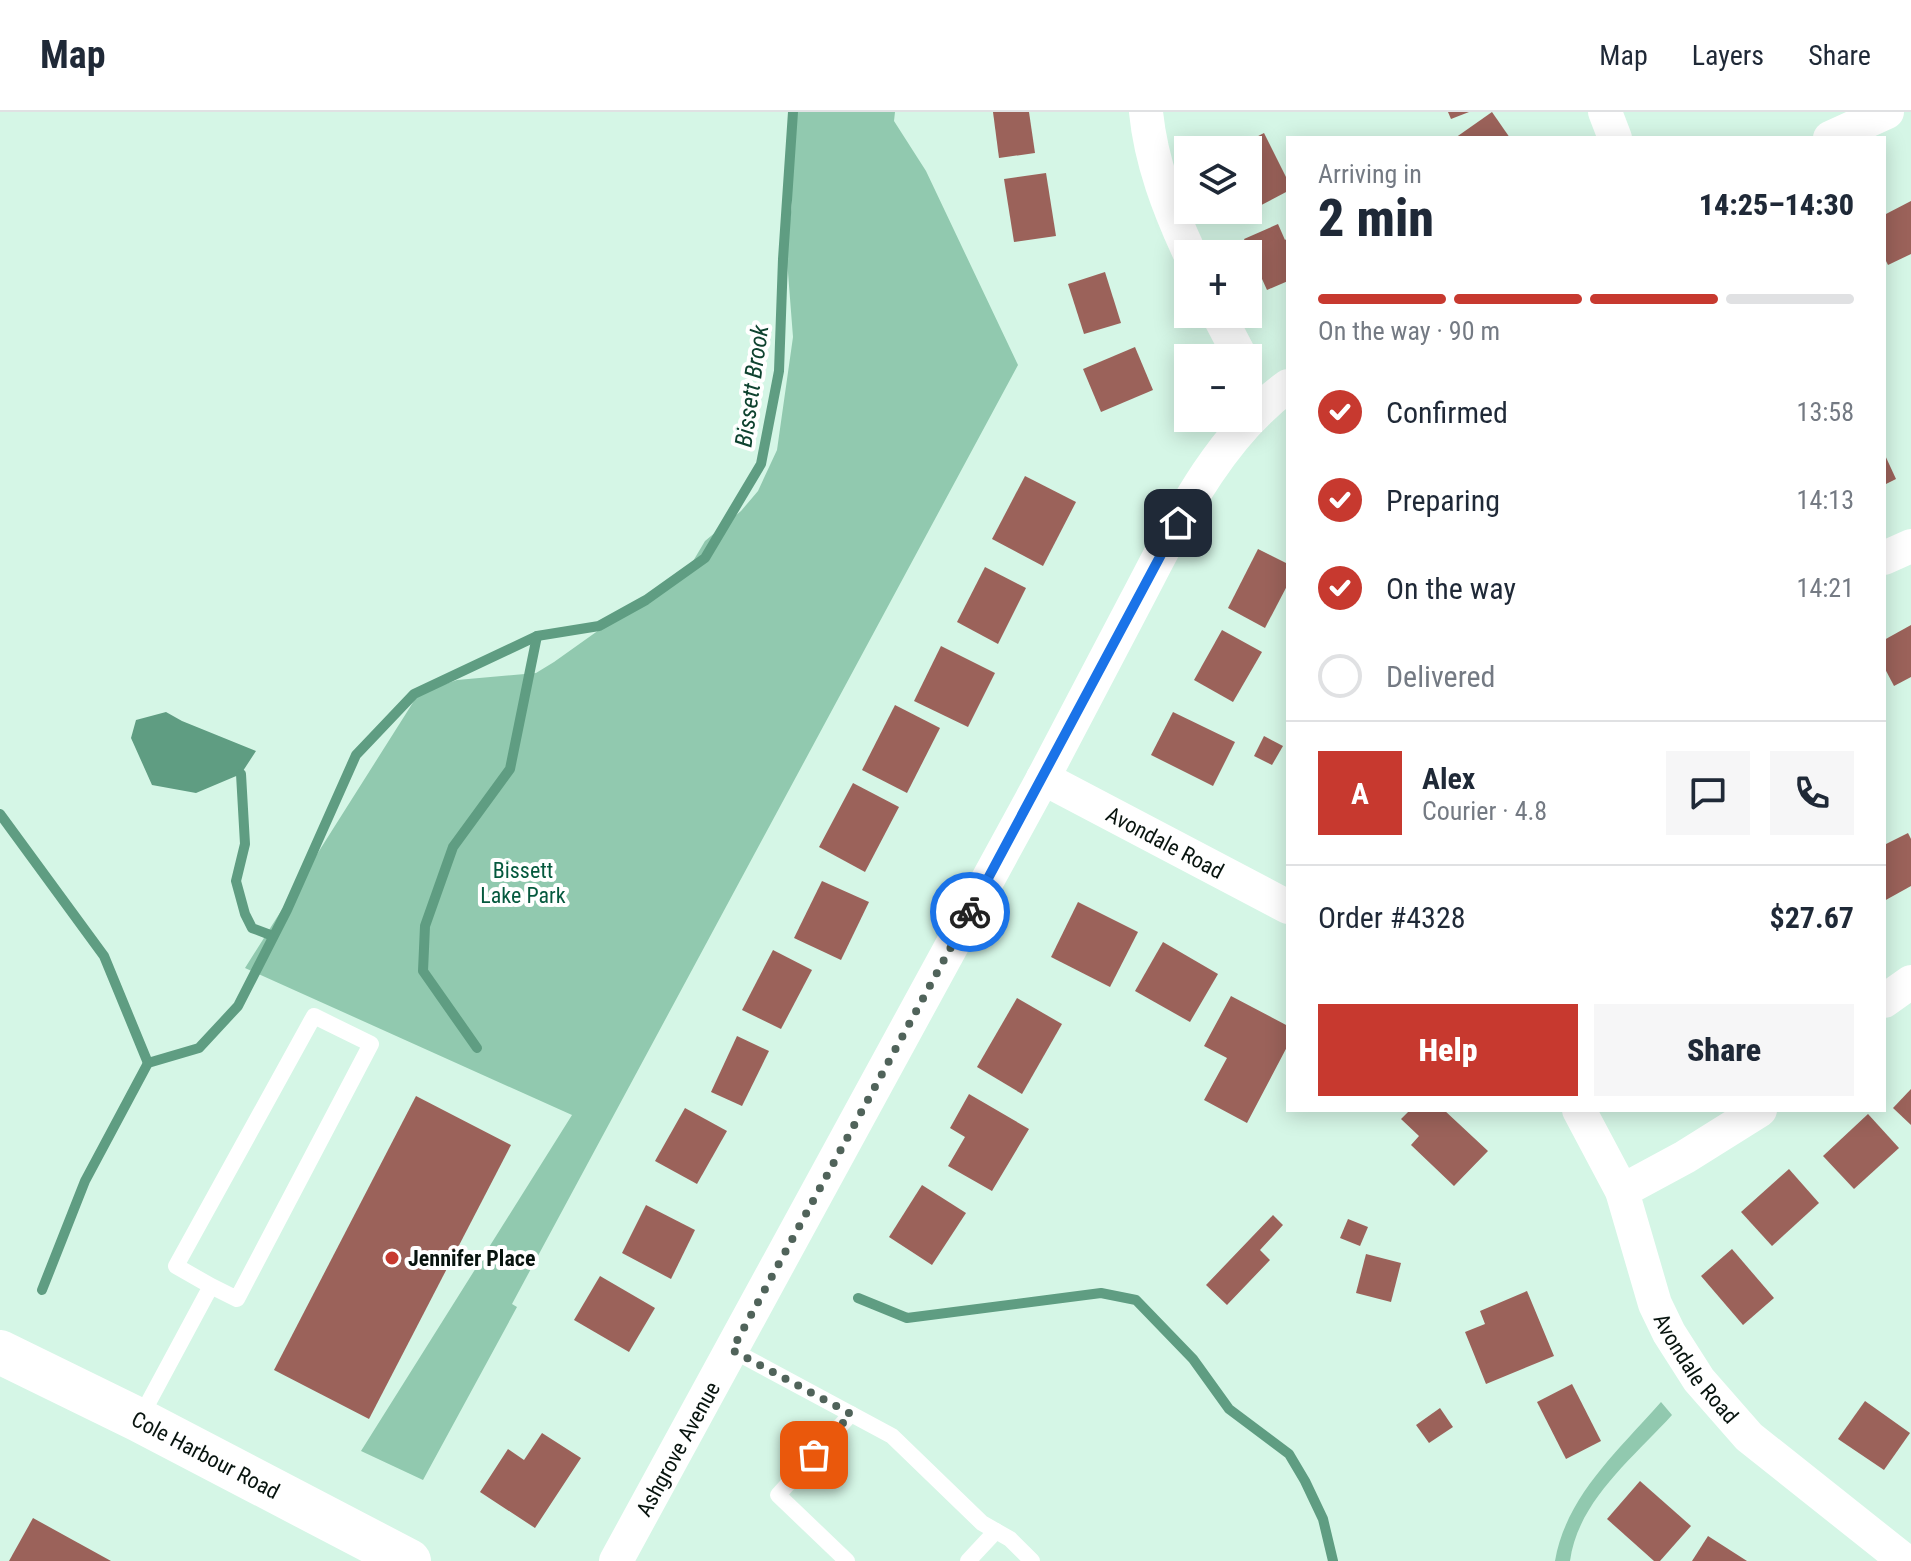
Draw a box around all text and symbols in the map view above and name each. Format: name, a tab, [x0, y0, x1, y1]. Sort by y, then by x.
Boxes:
text: Map	[40, 33, 106, 77]
text: Map	[1599, 39, 1648, 72]
text: Layers	[1692, 39, 1764, 72]
text: Share	[1808, 39, 1871, 72]
map controls	[1174, 136, 1262, 432]
button: layers	[1174, 136, 1262, 224]
text: Arriving in	[1318, 159, 1422, 189]
text: 14:25–14:30	[1699, 187, 1854, 222]
text: 2 min	[1318, 188, 1434, 249]
button: +	[1174, 240, 1262, 328]
text: On the way · 90 m	[1318, 316, 1500, 346]
water label: Bissett Brook	[730, 323, 774, 449]
button: −	[1174, 344, 1262, 432]
icon: check	[1318, 390, 1362, 434]
text: Confirmed	[1386, 395, 1508, 430]
text: 13:58	[1797, 397, 1854, 427]
icon: check	[1318, 478, 1362, 522]
text: Preparing	[1386, 483, 1500, 518]
text: 14:13	[1797, 485, 1854, 515]
pin	[1144, 489, 1212, 557]
icon: home	[1156, 501, 1200, 545]
icon: check	[1318, 566, 1362, 610]
text: On the way	[1386, 571, 1516, 606]
text: 14:21	[1797, 573, 1854, 603]
text: Delivered	[1386, 659, 1495, 694]
button: chat	[1666, 751, 1750, 835]
button: phone	[1770, 751, 1854, 835]
text: Alex	[1422, 761, 1475, 796]
text: A	[1351, 776, 1369, 811]
text: Courier · 4.8	[1422, 796, 1547, 826]
street label: Avondale Road	[1102, 801, 1228, 883]
park label: Bissett Lake Park	[480, 858, 566, 908]
courier	[930, 872, 1010, 952]
icon: bike	[948, 890, 992, 934]
text: Order #4328	[1318, 900, 1466, 935]
text: $27.67	[1769, 900, 1854, 935]
button: Help	[1318, 1004, 1578, 1096]
button: Share	[1594, 1004, 1854, 1096]
place label: Jennifer Place	[408, 1246, 535, 1271]
marker: Jennifer Place	[383, 1249, 401, 1267]
street label: Avondale Road	[1649, 1309, 1743, 1428]
street label: Ashgrove Avenue	[631, 1377, 725, 1520]
street label: Cole Harbour Road	[128, 1406, 284, 1504]
pin	[780, 1421, 848, 1489]
icon: bag	[792, 1433, 836, 1477]

